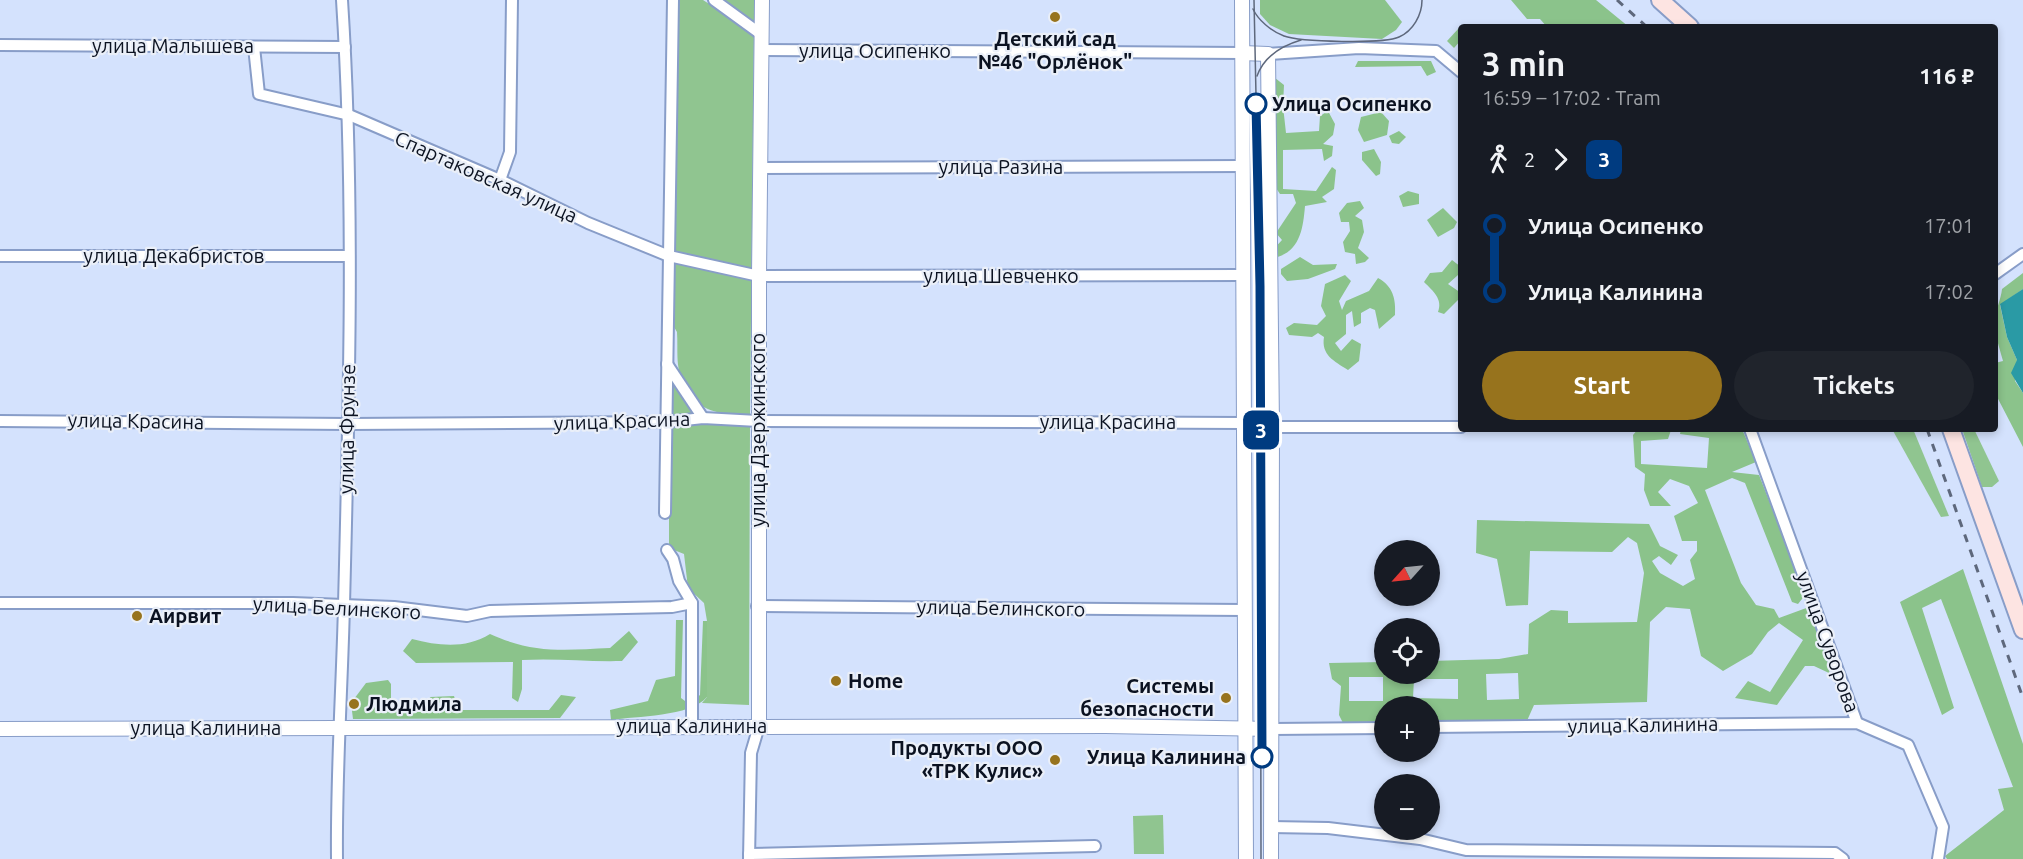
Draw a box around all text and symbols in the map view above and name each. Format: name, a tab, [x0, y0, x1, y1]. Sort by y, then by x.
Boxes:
marker: Детский сад №46 "Орлёнок"	[1048, 10, 1062, 24]
place label: Детский сад №46 "Орлёнок"	[978, 27, 1132, 73]
street label: улица Малышева	[92, 34, 254, 57]
street label: улица Осипенко	[799, 39, 951, 62]
text: 3 min	[1482, 45, 1565, 82]
text: 116 ₽	[1919, 63, 1974, 88]
text: 16:59 – 17:02 · Tram	[1482, 86, 1661, 109]
place label: Улица Осипенко	[1272, 92, 1432, 115]
marker: Улица Осипенко	[1245, 93, 1267, 115]
street label: Спартаковская улица	[391, 126, 581, 227]
icon: walk	[1482, 143, 1515, 176]
icon: forward	[1544, 143, 1577, 176]
text: 3	[1598, 147, 1610, 171]
text: 2	[1524, 148, 1535, 171]
street label: улица Разина	[939, 155, 1063, 178]
text: Улица Осипенко	[1528, 213, 1704, 238]
text: 17:01	[1924, 214, 1974, 237]
street label: улица Декабристов	[83, 244, 265, 267]
street label: улица Шевченко	[923, 264, 1079, 287]
text: Улица Калинина	[1528, 279, 1703, 304]
text: 17:02	[1924, 280, 1974, 303]
street label: улица Дзержинского	[746, 333, 769, 527]
button: Start	[1482, 351, 1722, 420]
button: Tickets	[1734, 351, 1974, 420]
street label: улица Фрунзе	[334, 364, 359, 494]
street label: улица Красина	[553, 407, 691, 434]
street label: улица Красина	[68, 408, 204, 433]
street label: улица Красина	[1040, 410, 1176, 433]
line badge: 3	[1242, 410, 1280, 450]
text: 3	[1255, 418, 1267, 442]
north arrow	[1374, 540, 1440, 606]
map controls	[1374, 540, 1440, 840]
street label: улица Суворова	[1792, 568, 1865, 716]
street label: улица Белинского	[252, 592, 422, 623]
street label: улица Белинского	[917, 595, 1085, 620]
place label: Аирвит	[149, 604, 221, 627]
marker: Аирвит	[130, 609, 144, 623]
button: locate	[1374, 618, 1440, 684]
place label: Home	[848, 669, 903, 692]
marker: Home	[829, 674, 843, 688]
place label: Системы безопасности	[1080, 674, 1214, 720]
marker: Системы безопасности	[1219, 691, 1233, 705]
place label: Людмила	[366, 692, 462, 715]
button: +	[1374, 696, 1440, 762]
marker: Людмила	[347, 697, 361, 711]
street label: улица Калинина	[1567, 712, 1719, 737]
street label: улица Калинина	[617, 714, 767, 737]
street label: улица Калинина	[131, 716, 281, 739]
place label: Продукты ООО «ТРК Кулис»	[891, 736, 1043, 782]
place label: Улица Калинина	[1087, 745, 1246, 768]
marker: Улица Калинина	[1251, 746, 1273, 768]
marker: Продукты ООО «ТРК Кулис»	[1048, 753, 1062, 767]
button: −	[1374, 774, 1440, 840]

